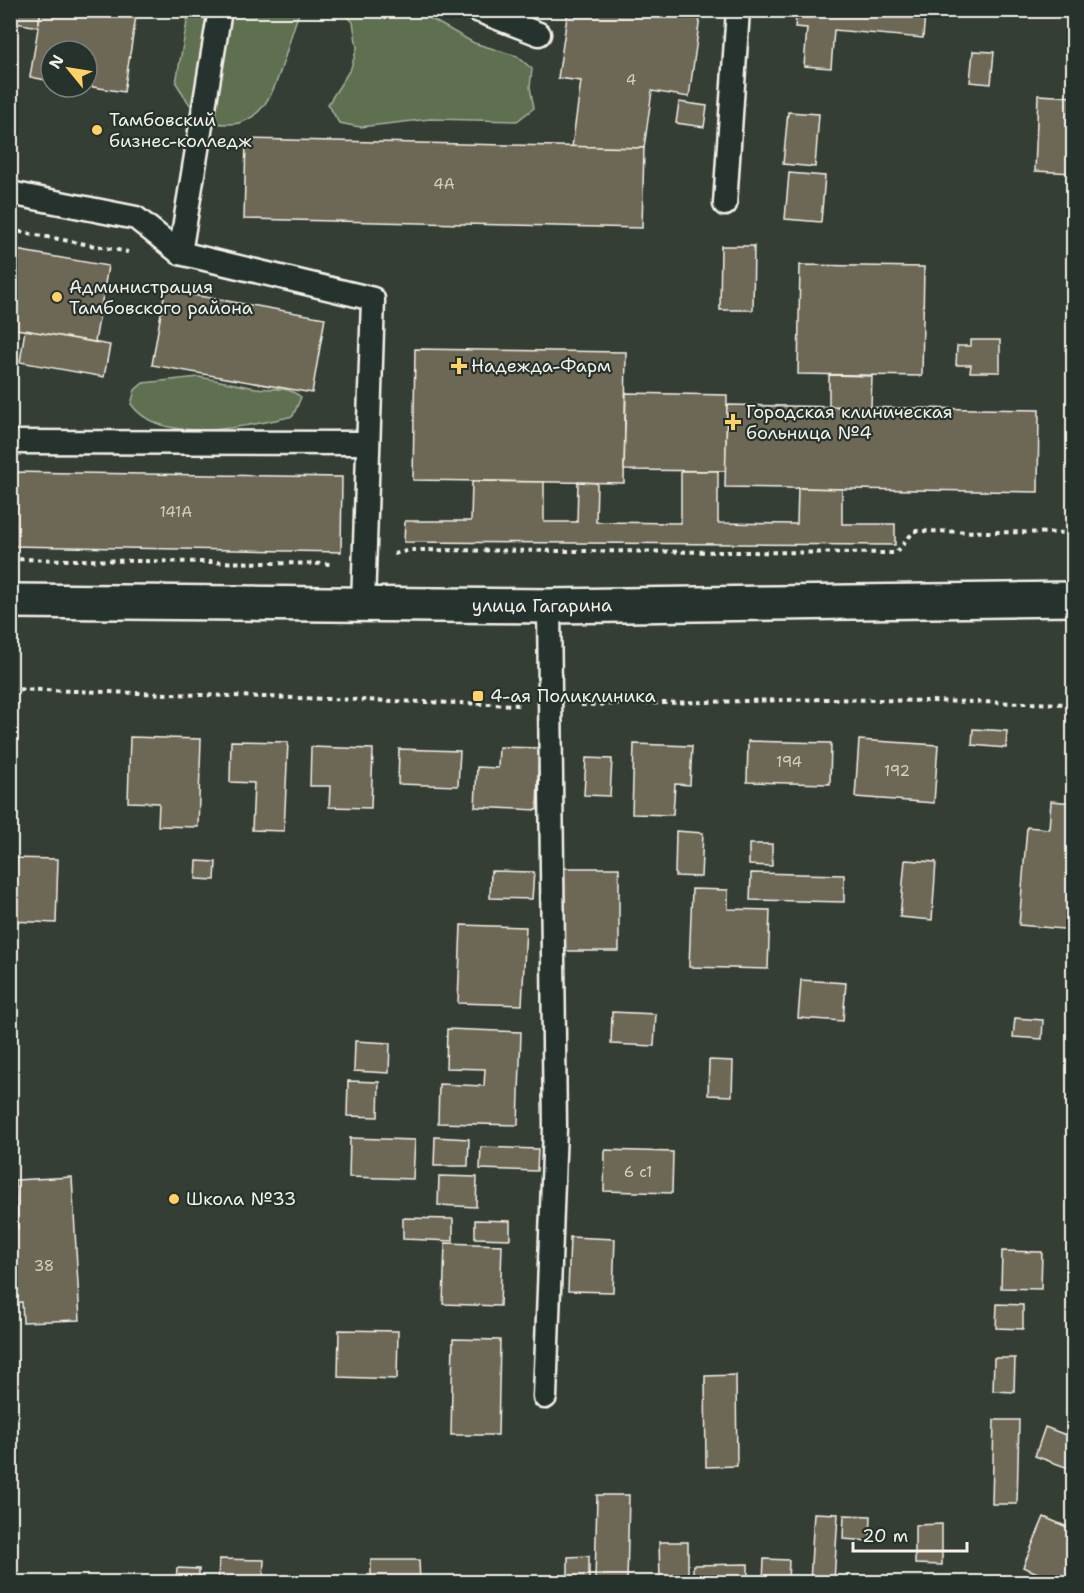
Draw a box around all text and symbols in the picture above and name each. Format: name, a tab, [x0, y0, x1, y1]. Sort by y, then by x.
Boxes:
north arrow	[39, 39, 99, 99]
text: N	[44, 51, 69, 72]
house number: 4	[626, 70, 636, 90]
place label: Тамбовский бизнес-колледж	[109, 108, 252, 153]
marker: Тамбовский бизнес-колледж	[90, 123, 104, 137]
house number: 4А	[433, 174, 455, 194]
place label: Администрация Тамбовского района	[69, 275, 253, 320]
marker: Администрация Тамбовского района	[50, 290, 64, 304]
place label: Надежда-Фарм	[471, 354, 611, 378]
marker: Надежда-Фарм	[452, 359, 466, 373]
place label: Городская клиническая больница №4	[746, 400, 953, 445]
marker: Городская клиническая больница №4	[724, 413, 742, 431]
house number: 141А	[160, 502, 192, 522]
street label: улица Гагарина	[472, 593, 612, 618]
place label: 4-ая Поликлиника	[490, 684, 656, 708]
marker: 4-ая Поликлиника	[471, 689, 485, 703]
house number: 194	[776, 752, 802, 772]
house number: 192	[884, 761, 910, 781]
house number: 6 с1	[624, 1162, 652, 1182]
place label: Школа №33	[186, 1187, 296, 1211]
marker: Школа №33	[167, 1192, 181, 1206]
house number: 38	[34, 1256, 54, 1276]
scale bar	[853, 1515, 967, 1553]
text: 20 m	[862, 1524, 908, 1548]

